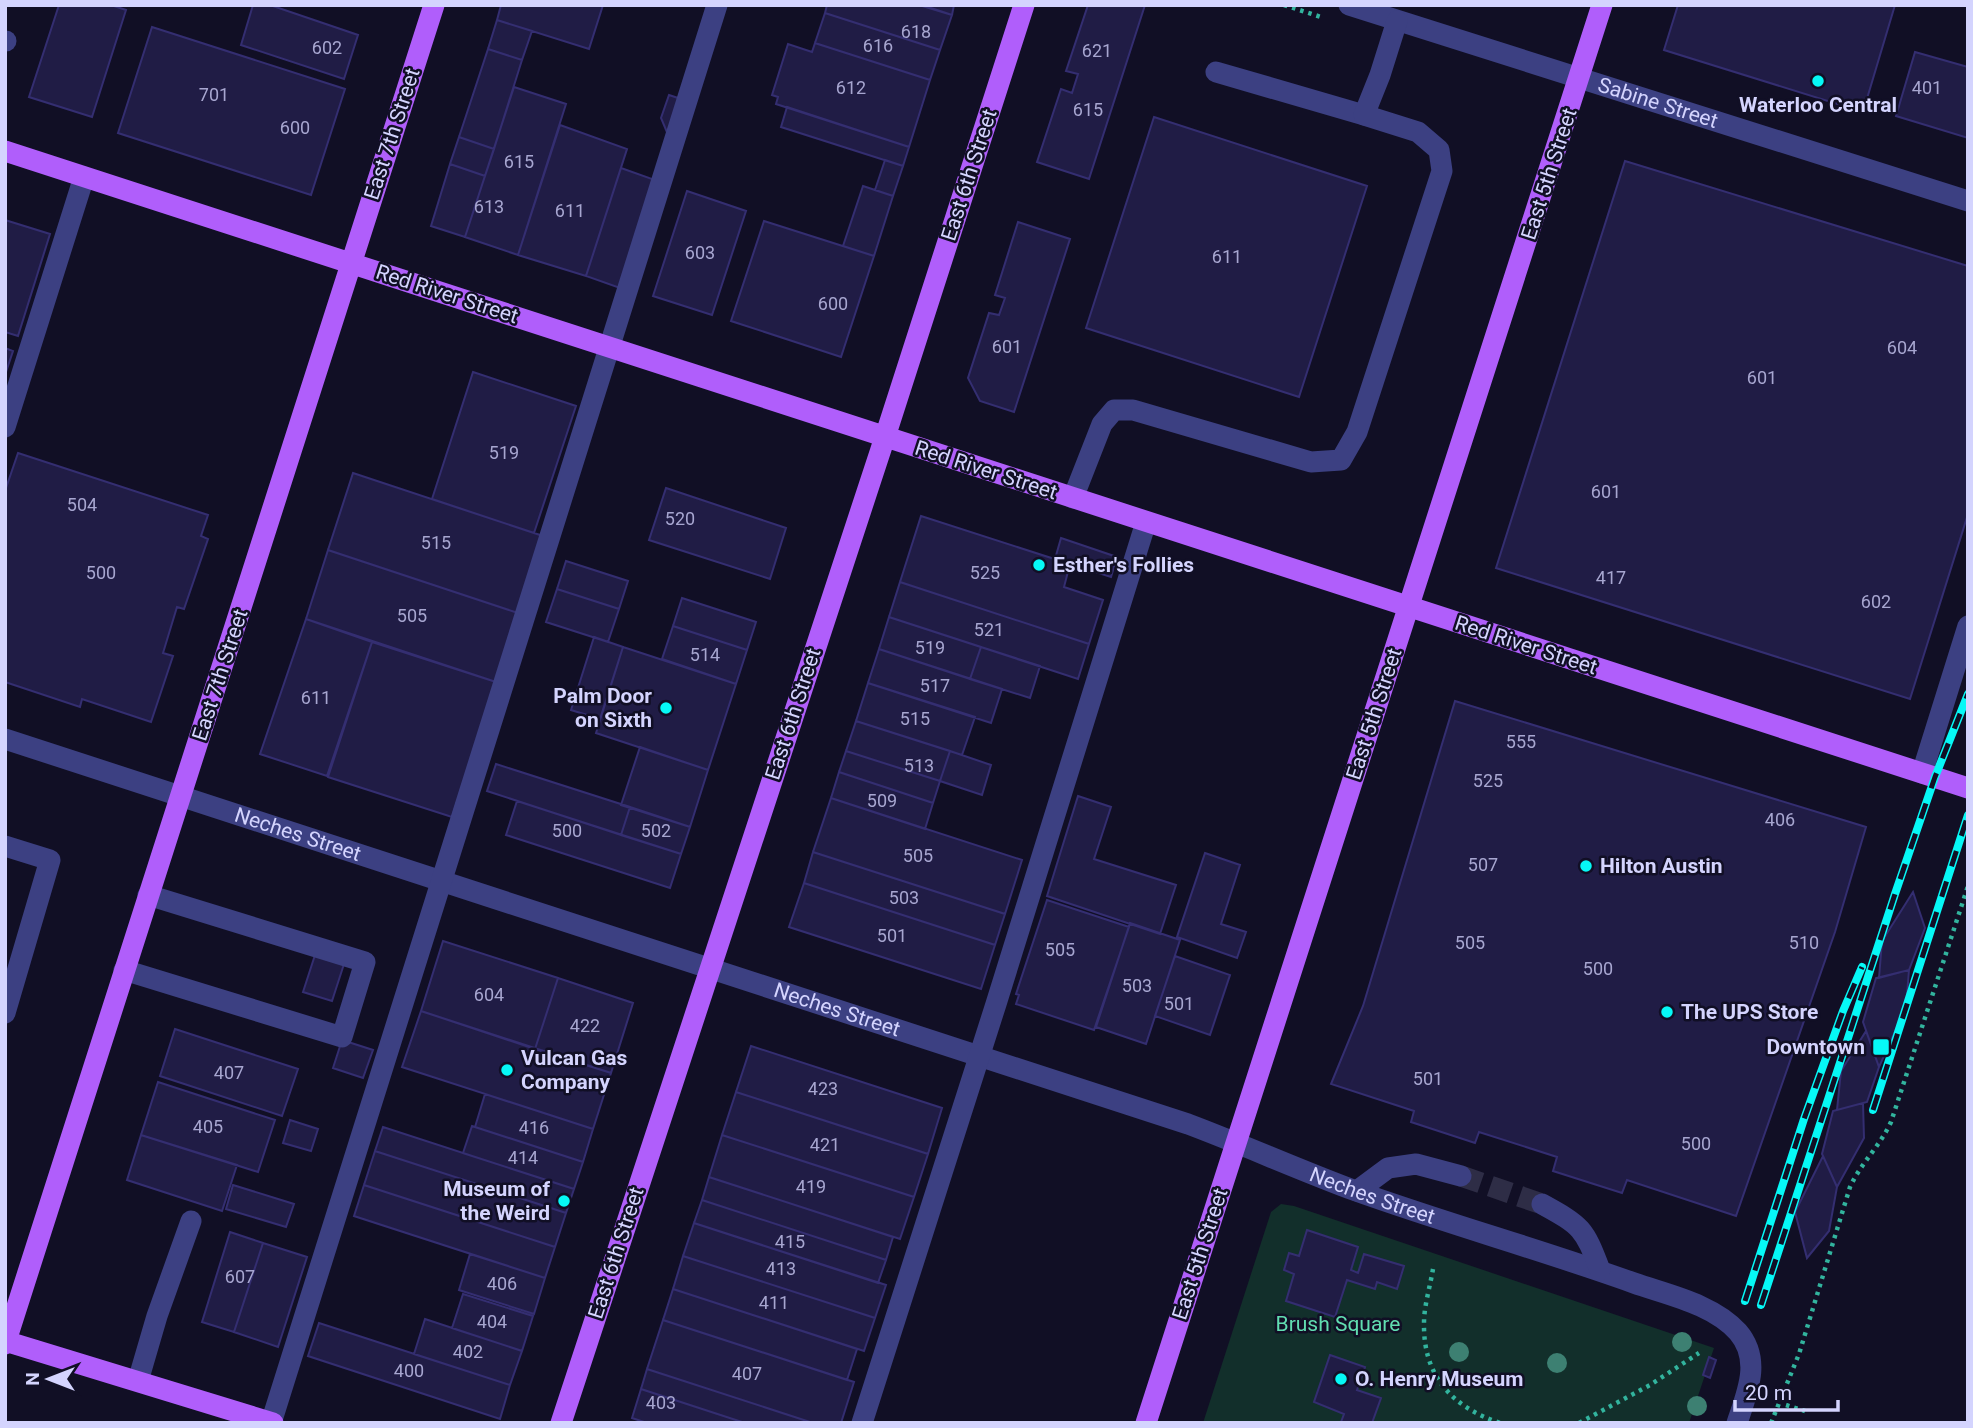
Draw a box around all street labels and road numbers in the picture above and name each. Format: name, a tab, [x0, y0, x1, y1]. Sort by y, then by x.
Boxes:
street label: East 7th Street	[359, 65, 425, 203]
street label: Sabine Street	[1595, 73, 1721, 133]
street label: East 5th Street	[1516, 105, 1582, 243]
street label: East 6th Street	[936, 106, 1002, 244]
street label: Red River Street	[373, 260, 521, 328]
street label: Red River Street	[912, 436, 1060, 504]
street label: East 7th Street	[187, 606, 253, 744]
street label: Red River Street	[1452, 611, 1600, 679]
street label: East 6th Street	[760, 645, 826, 783]
street label: East 5th Street	[1341, 645, 1407, 783]
street label: Neches Street	[232, 803, 364, 866]
street label: Neches Street	[771, 978, 903, 1042]
street label: Neches Street	[1306, 1162, 1438, 1229]
street label: East 6th Street	[583, 1184, 649, 1322]
street label: East 5th Street	[1167, 1185, 1233, 1323]

